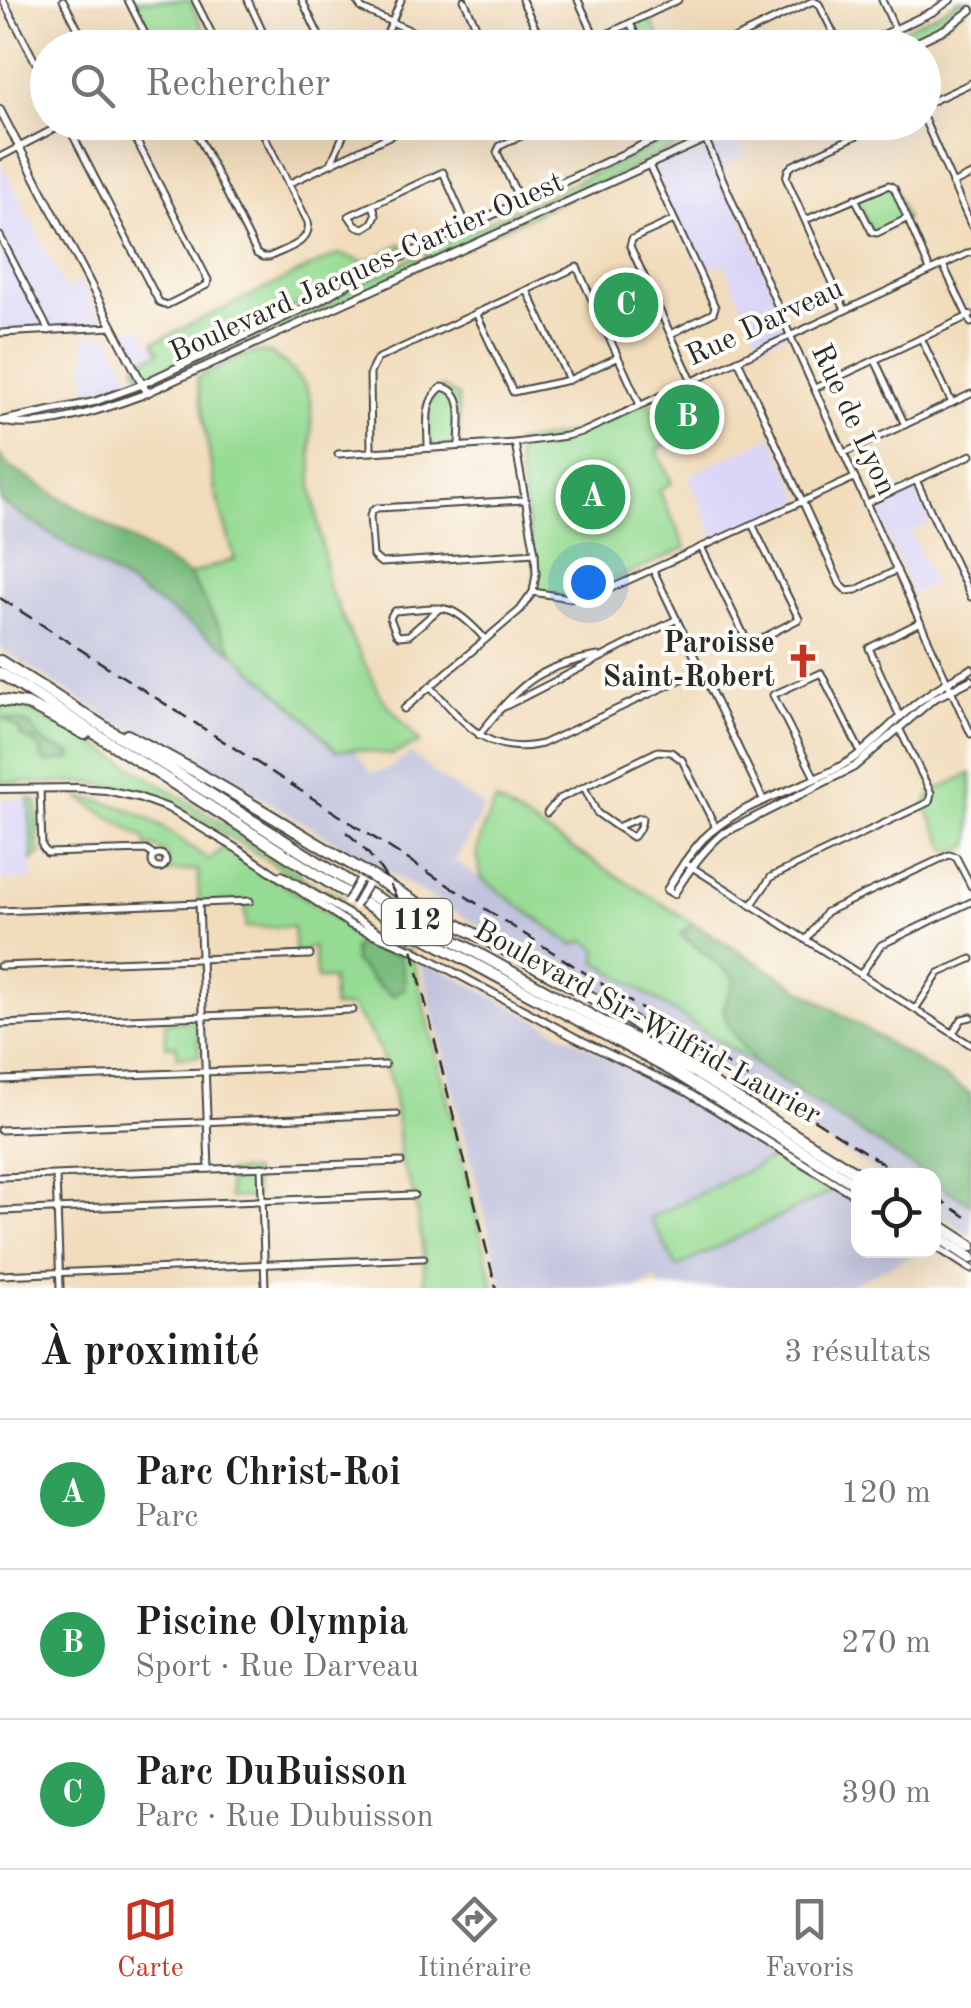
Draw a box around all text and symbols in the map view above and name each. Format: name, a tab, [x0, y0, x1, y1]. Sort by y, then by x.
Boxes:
search box	[30, 30, 941, 140]
icon: search	[65, 58, 120, 113]
text: Rechercher	[145, 66, 330, 104]
street label: Boulevard Jacques-Cartier Ouest	[166, 167, 568, 369]
pin: C	[594, 268, 658, 342]
street label: Rue Darveau	[682, 274, 848, 372]
street label: Rue de Lyon	[805, 340, 901, 500]
pin: B	[654, 380, 720, 454]
pin: A	[560, 460, 626, 534]
your location	[563, 557, 614, 608]
place label: Paroisse Saint-Robert	[603, 629, 775, 693]
church icon: Paroisse Saint-Robert	[784, 642, 822, 680]
road number: 112	[382, 899, 452, 945]
street label: Boulevard Sir-Wilfrid-Laurier	[469, 915, 825, 1131]
map controls	[851, 1168, 941, 1258]
button: locate	[851, 1168, 941, 1258]
text: À proximité	[40, 1332, 260, 1374]
text: 3 résultats	[784, 1337, 931, 1369]
text: Parc Christ-Roi	[135, 1455, 401, 1493]
text: A	[60, 1478, 85, 1510]
text: 120 m	[841, 1478, 931, 1510]
text: Parc	[135, 1502, 198, 1534]
text: Piscine Olympia	[135, 1605, 408, 1643]
text: B	[61, 1628, 84, 1660]
text: 270 m	[841, 1628, 931, 1660]
text: Sport · Rue Darveau	[135, 1652, 419, 1684]
text: Parc DuBuisson	[135, 1755, 407, 1793]
text: C	[62, 1778, 83, 1810]
text: 390 m	[841, 1778, 931, 1810]
text: Parc · Rue Dubuisson	[135, 1802, 434, 1834]
tab: Carte	[117, 1892, 184, 1987]
tab: Itinéraire	[418, 1892, 531, 1987]
tab: Favoris	[765, 1892, 854, 1987]

